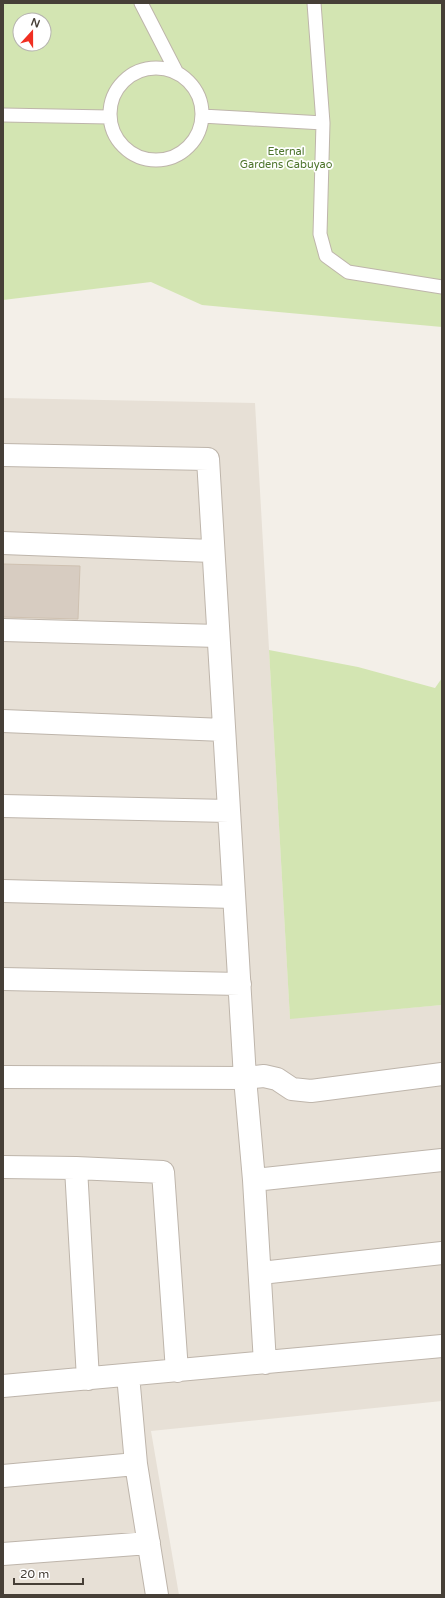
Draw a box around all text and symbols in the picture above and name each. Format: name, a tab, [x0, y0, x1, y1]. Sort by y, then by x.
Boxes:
north arrow	[12, 12, 52, 52]
text: N	[29, 15, 42, 31]
park label: Eternal Gardens Cabuyao	[240, 145, 333, 171]
scale bar	[14, 1560, 83, 1586]
text: 20 m	[20, 1567, 49, 1581]

